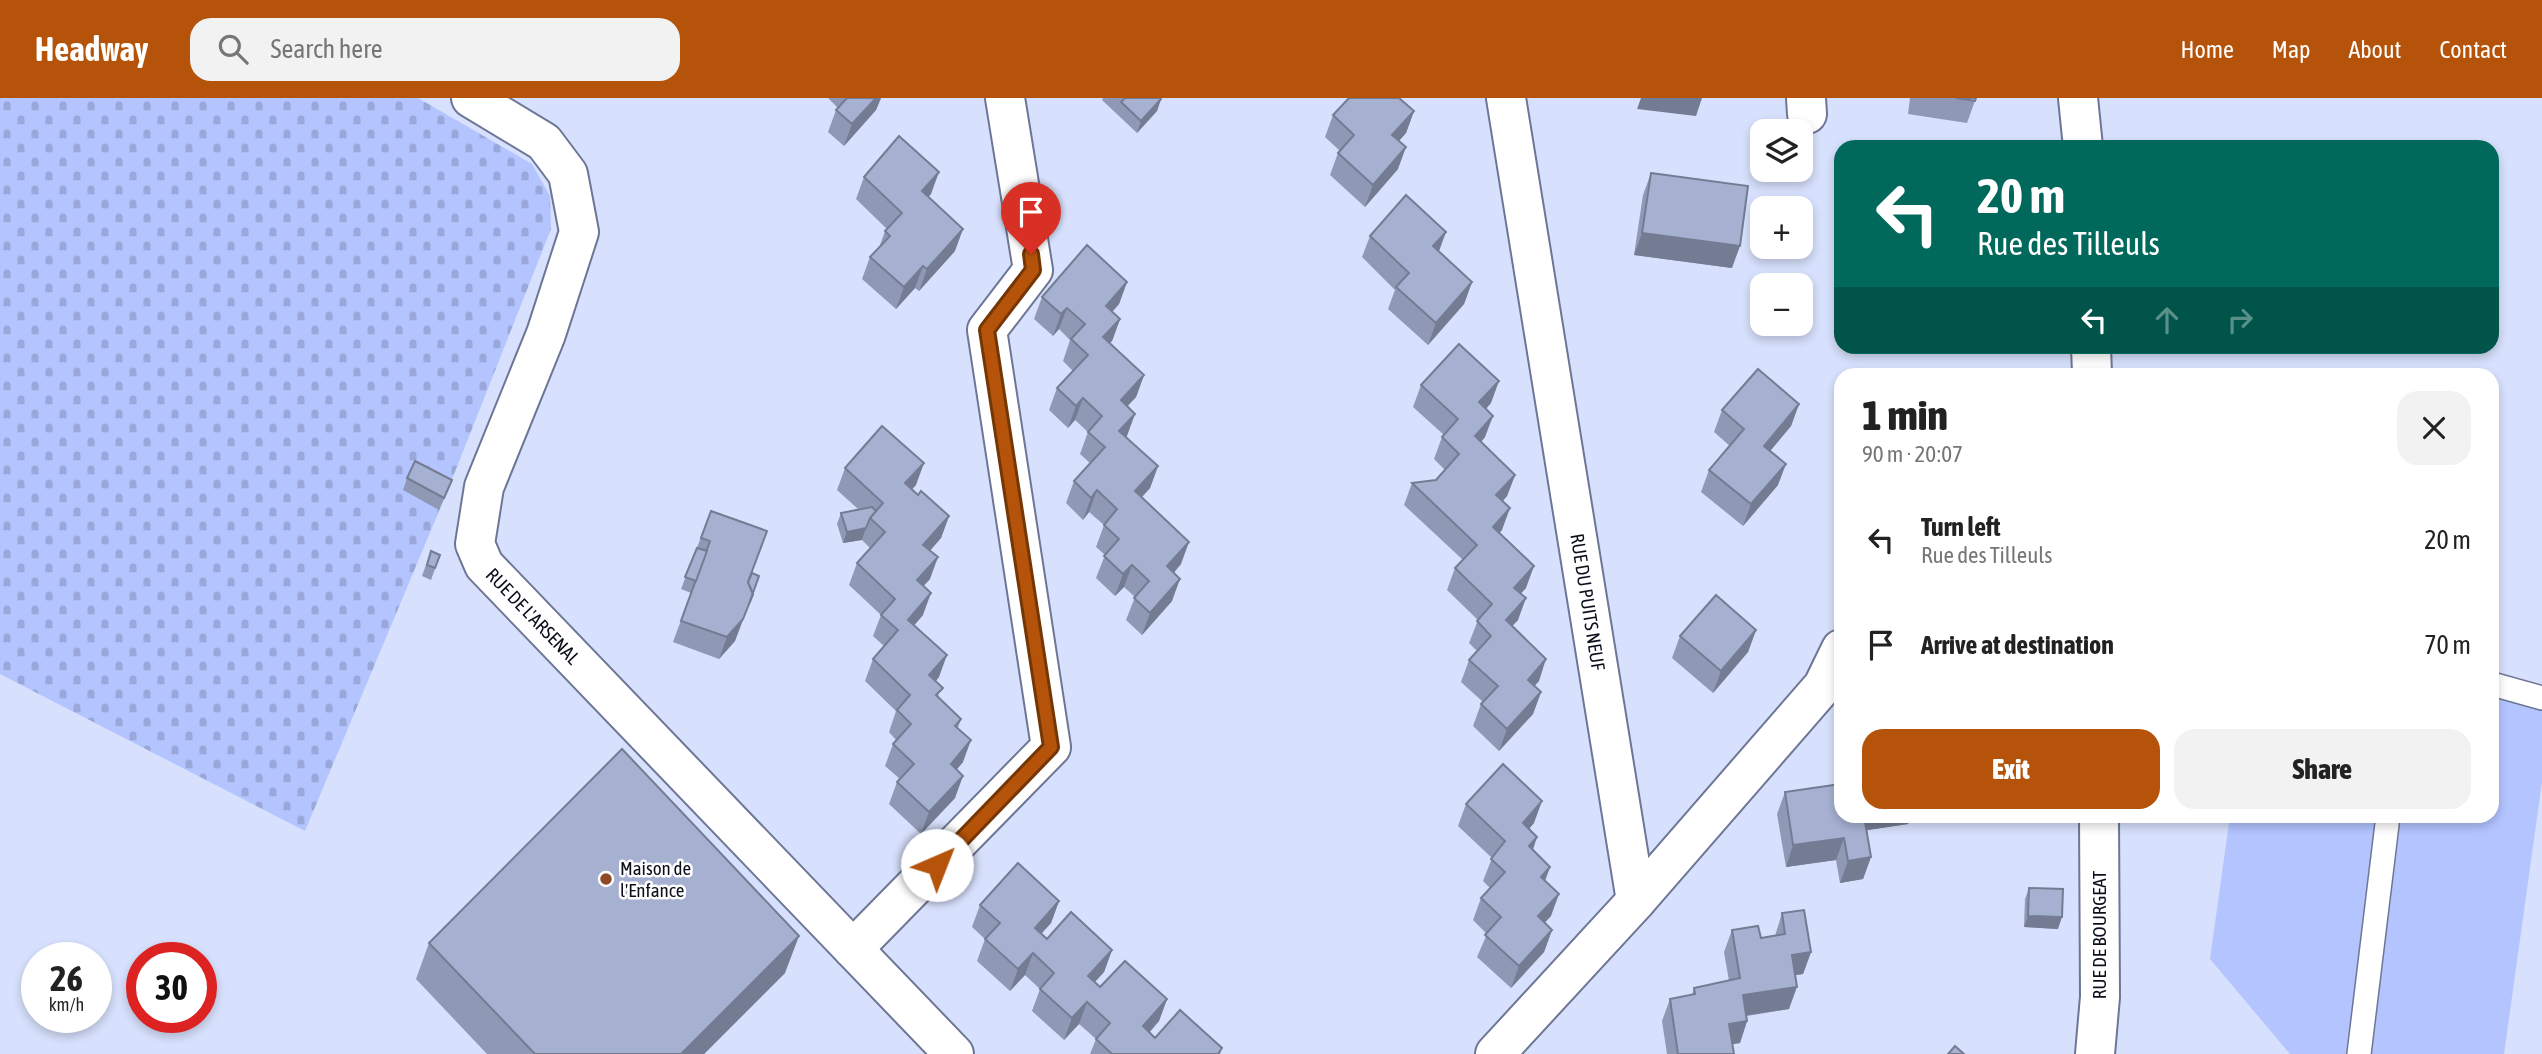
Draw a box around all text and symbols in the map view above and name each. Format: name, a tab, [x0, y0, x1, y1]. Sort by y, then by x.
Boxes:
search box	[190, 18, 680, 81]
text: Headway	[35, 30, 148, 68]
icon: search	[214, 30, 252, 68]
text: Search here	[270, 34, 383, 64]
text: Home	[2180, 36, 2234, 63]
text: Map	[2272, 36, 2310, 63]
text: About	[2348, 36, 2401, 63]
text: Contact	[2439, 36, 2507, 63]
map controls	[1750, 119, 1813, 336]
button: layers	[1750, 119, 1813, 182]
text: 20 m	[1977, 167, 2065, 223]
icon: left	[1862, 168, 1953, 259]
pin	[1001, 182, 1061, 254]
icon: arrive	[1012, 193, 1050, 231]
button: +	[1750, 196, 1813, 259]
text: Rue des Tilleuls	[1977, 225, 2160, 262]
button: −	[1750, 273, 1813, 336]
icon: left	[2075, 301, 2113, 339]
icon: ahead	[2148, 301, 2186, 339]
icon: right	[2221, 301, 2259, 339]
text: 1 min	[1862, 391, 1948, 439]
button: close	[2397, 391, 2471, 465]
text: 90 m · 20:07	[1862, 441, 1963, 467]
text: Turn left	[1921, 512, 2001, 542]
icon: left	[1862, 521, 1900, 559]
text: 20 m	[2424, 525, 2471, 555]
street label: RUE DU PUITS NEUF	[1566, 532, 1610, 672]
text: Rue des Tilleuls	[1921, 542, 2052, 568]
street label: RUE DE L'ARSENAL	[482, 563, 585, 669]
icon: arrive	[1862, 626, 1900, 664]
text: Arrive at destination	[1921, 630, 2114, 660]
text: 70 m	[2424, 630, 2471, 660]
button: Exit	[1862, 729, 2160, 809]
button: Share	[2174, 729, 2471, 809]
position arrow	[900, 828, 974, 902]
place label: Maison de l'Enfance	[620, 857, 691, 901]
street label: RUE DE BOURGEAT	[2088, 870, 2110, 999]
marker: Maison de l'Enfance	[598, 871, 614, 887]
speed limit sign: 30	[126, 942, 217, 1033]
text: 26	[50, 958, 83, 998]
text: km/h	[49, 994, 84, 1015]

